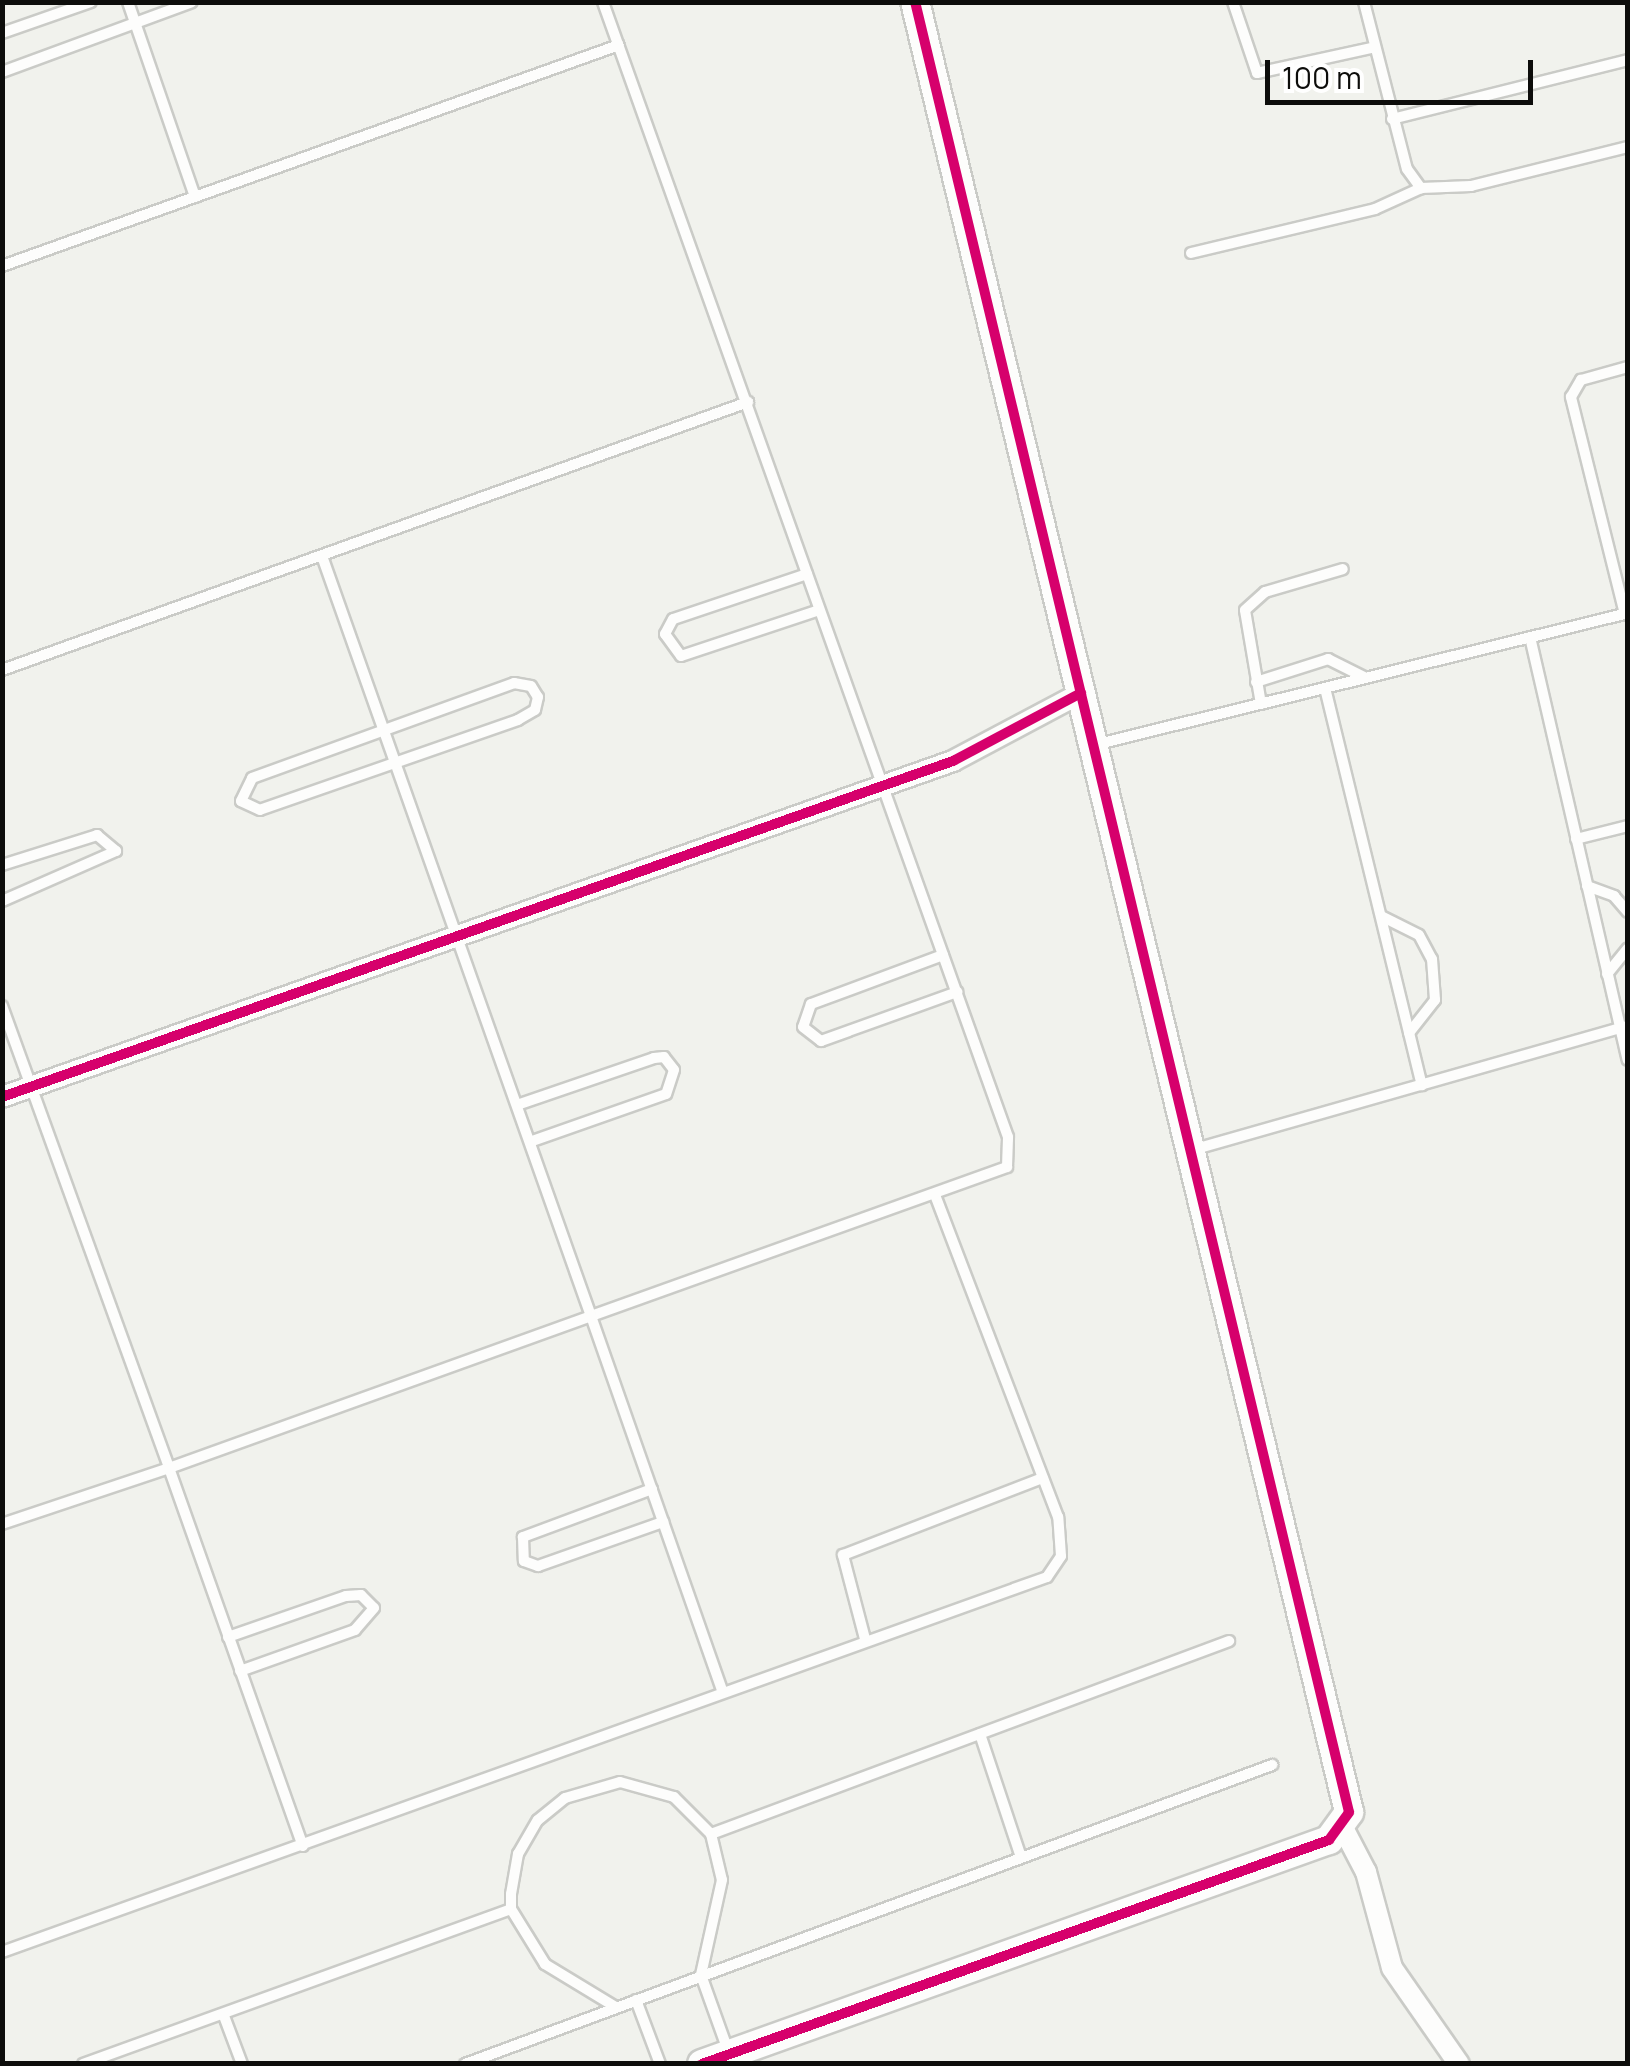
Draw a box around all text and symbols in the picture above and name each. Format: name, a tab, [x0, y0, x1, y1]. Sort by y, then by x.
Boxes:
scale bar	[1270, 40, 1538, 102]
text: 100 m	[1282, 57, 1362, 98]

